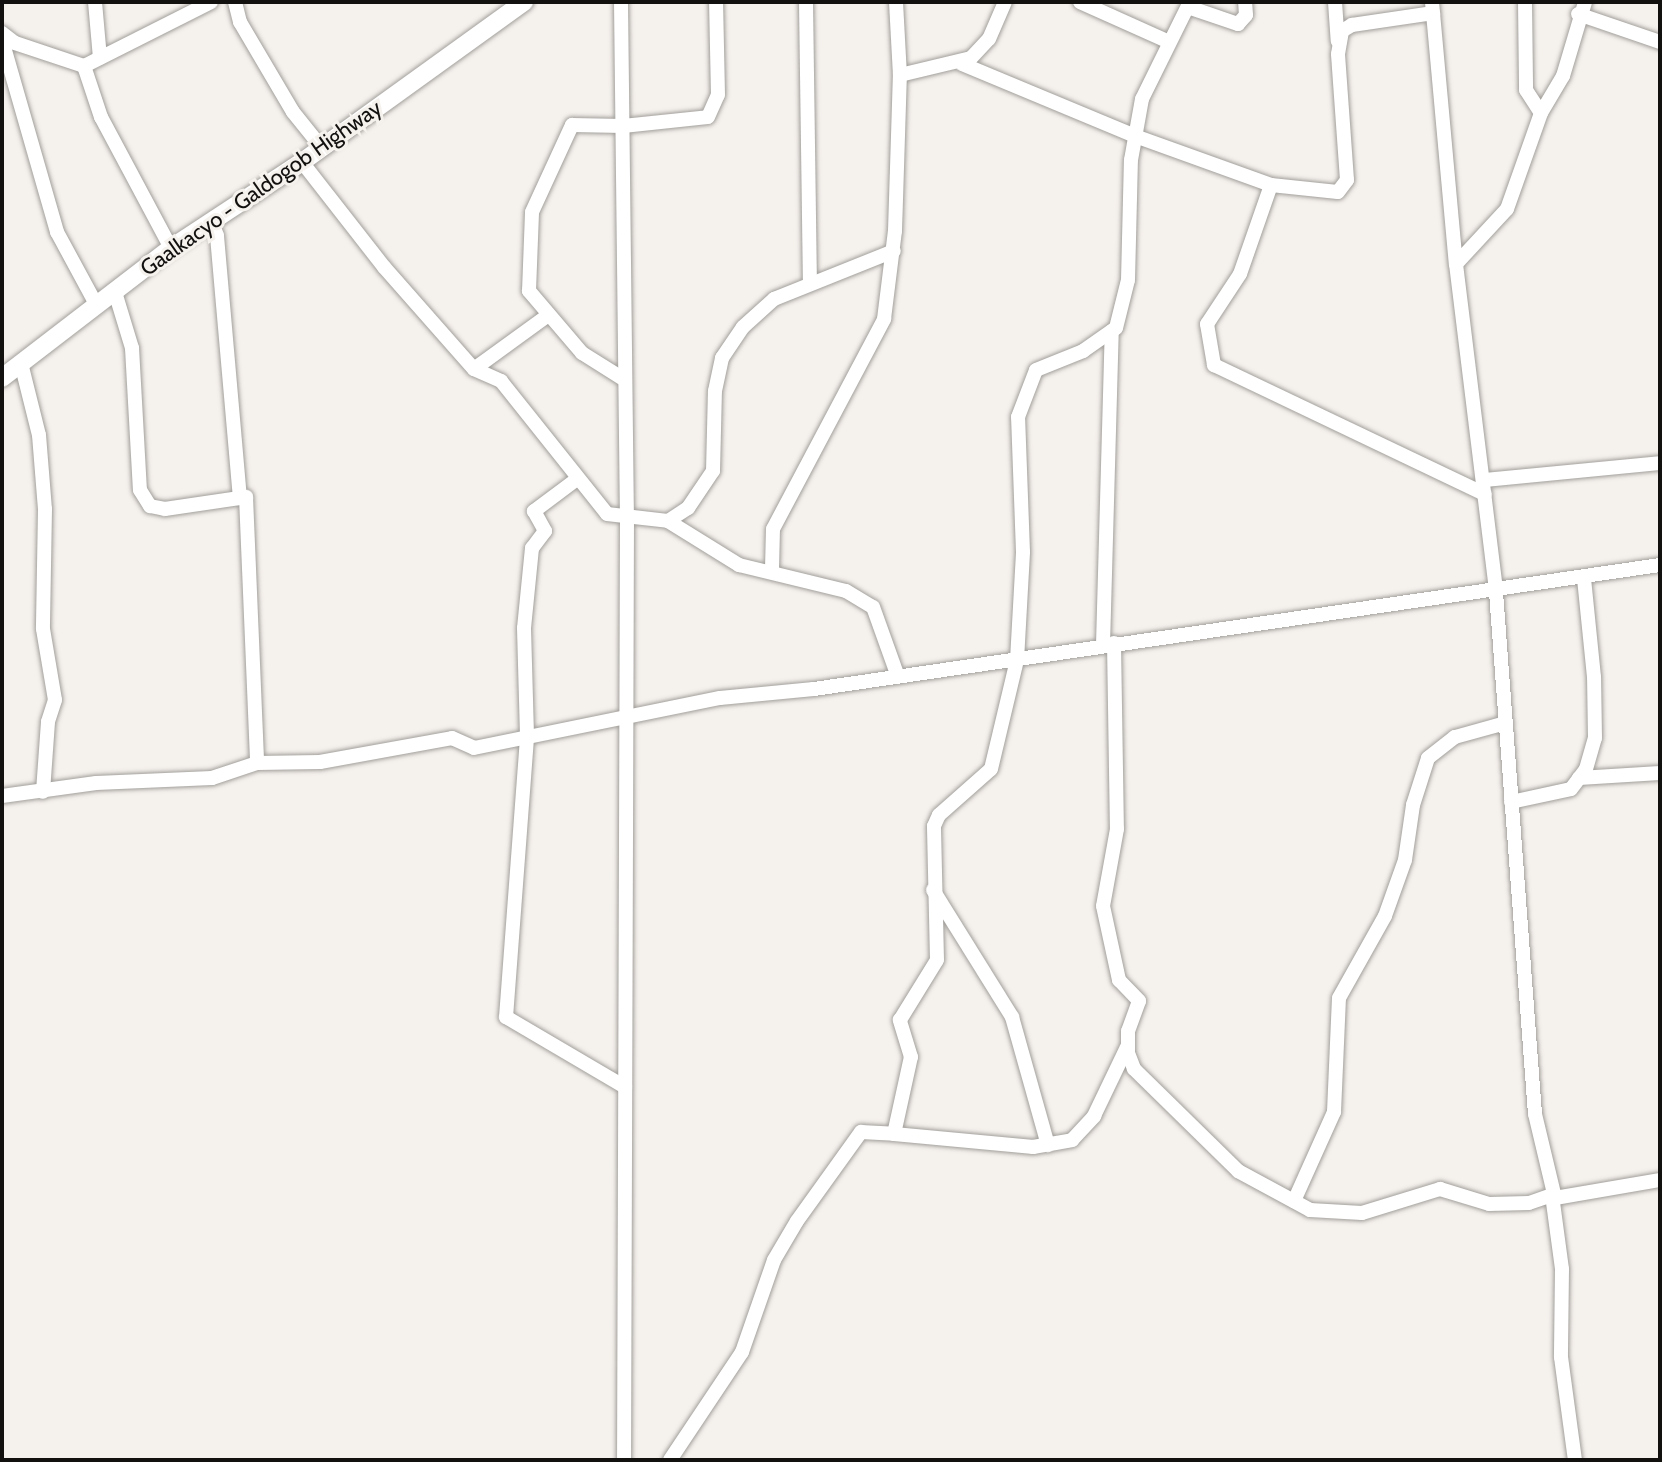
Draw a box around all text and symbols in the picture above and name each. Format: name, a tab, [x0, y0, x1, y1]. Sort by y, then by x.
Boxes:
street label: Gaalkacyo - Galdogob Highway	[135, 94, 387, 282]

